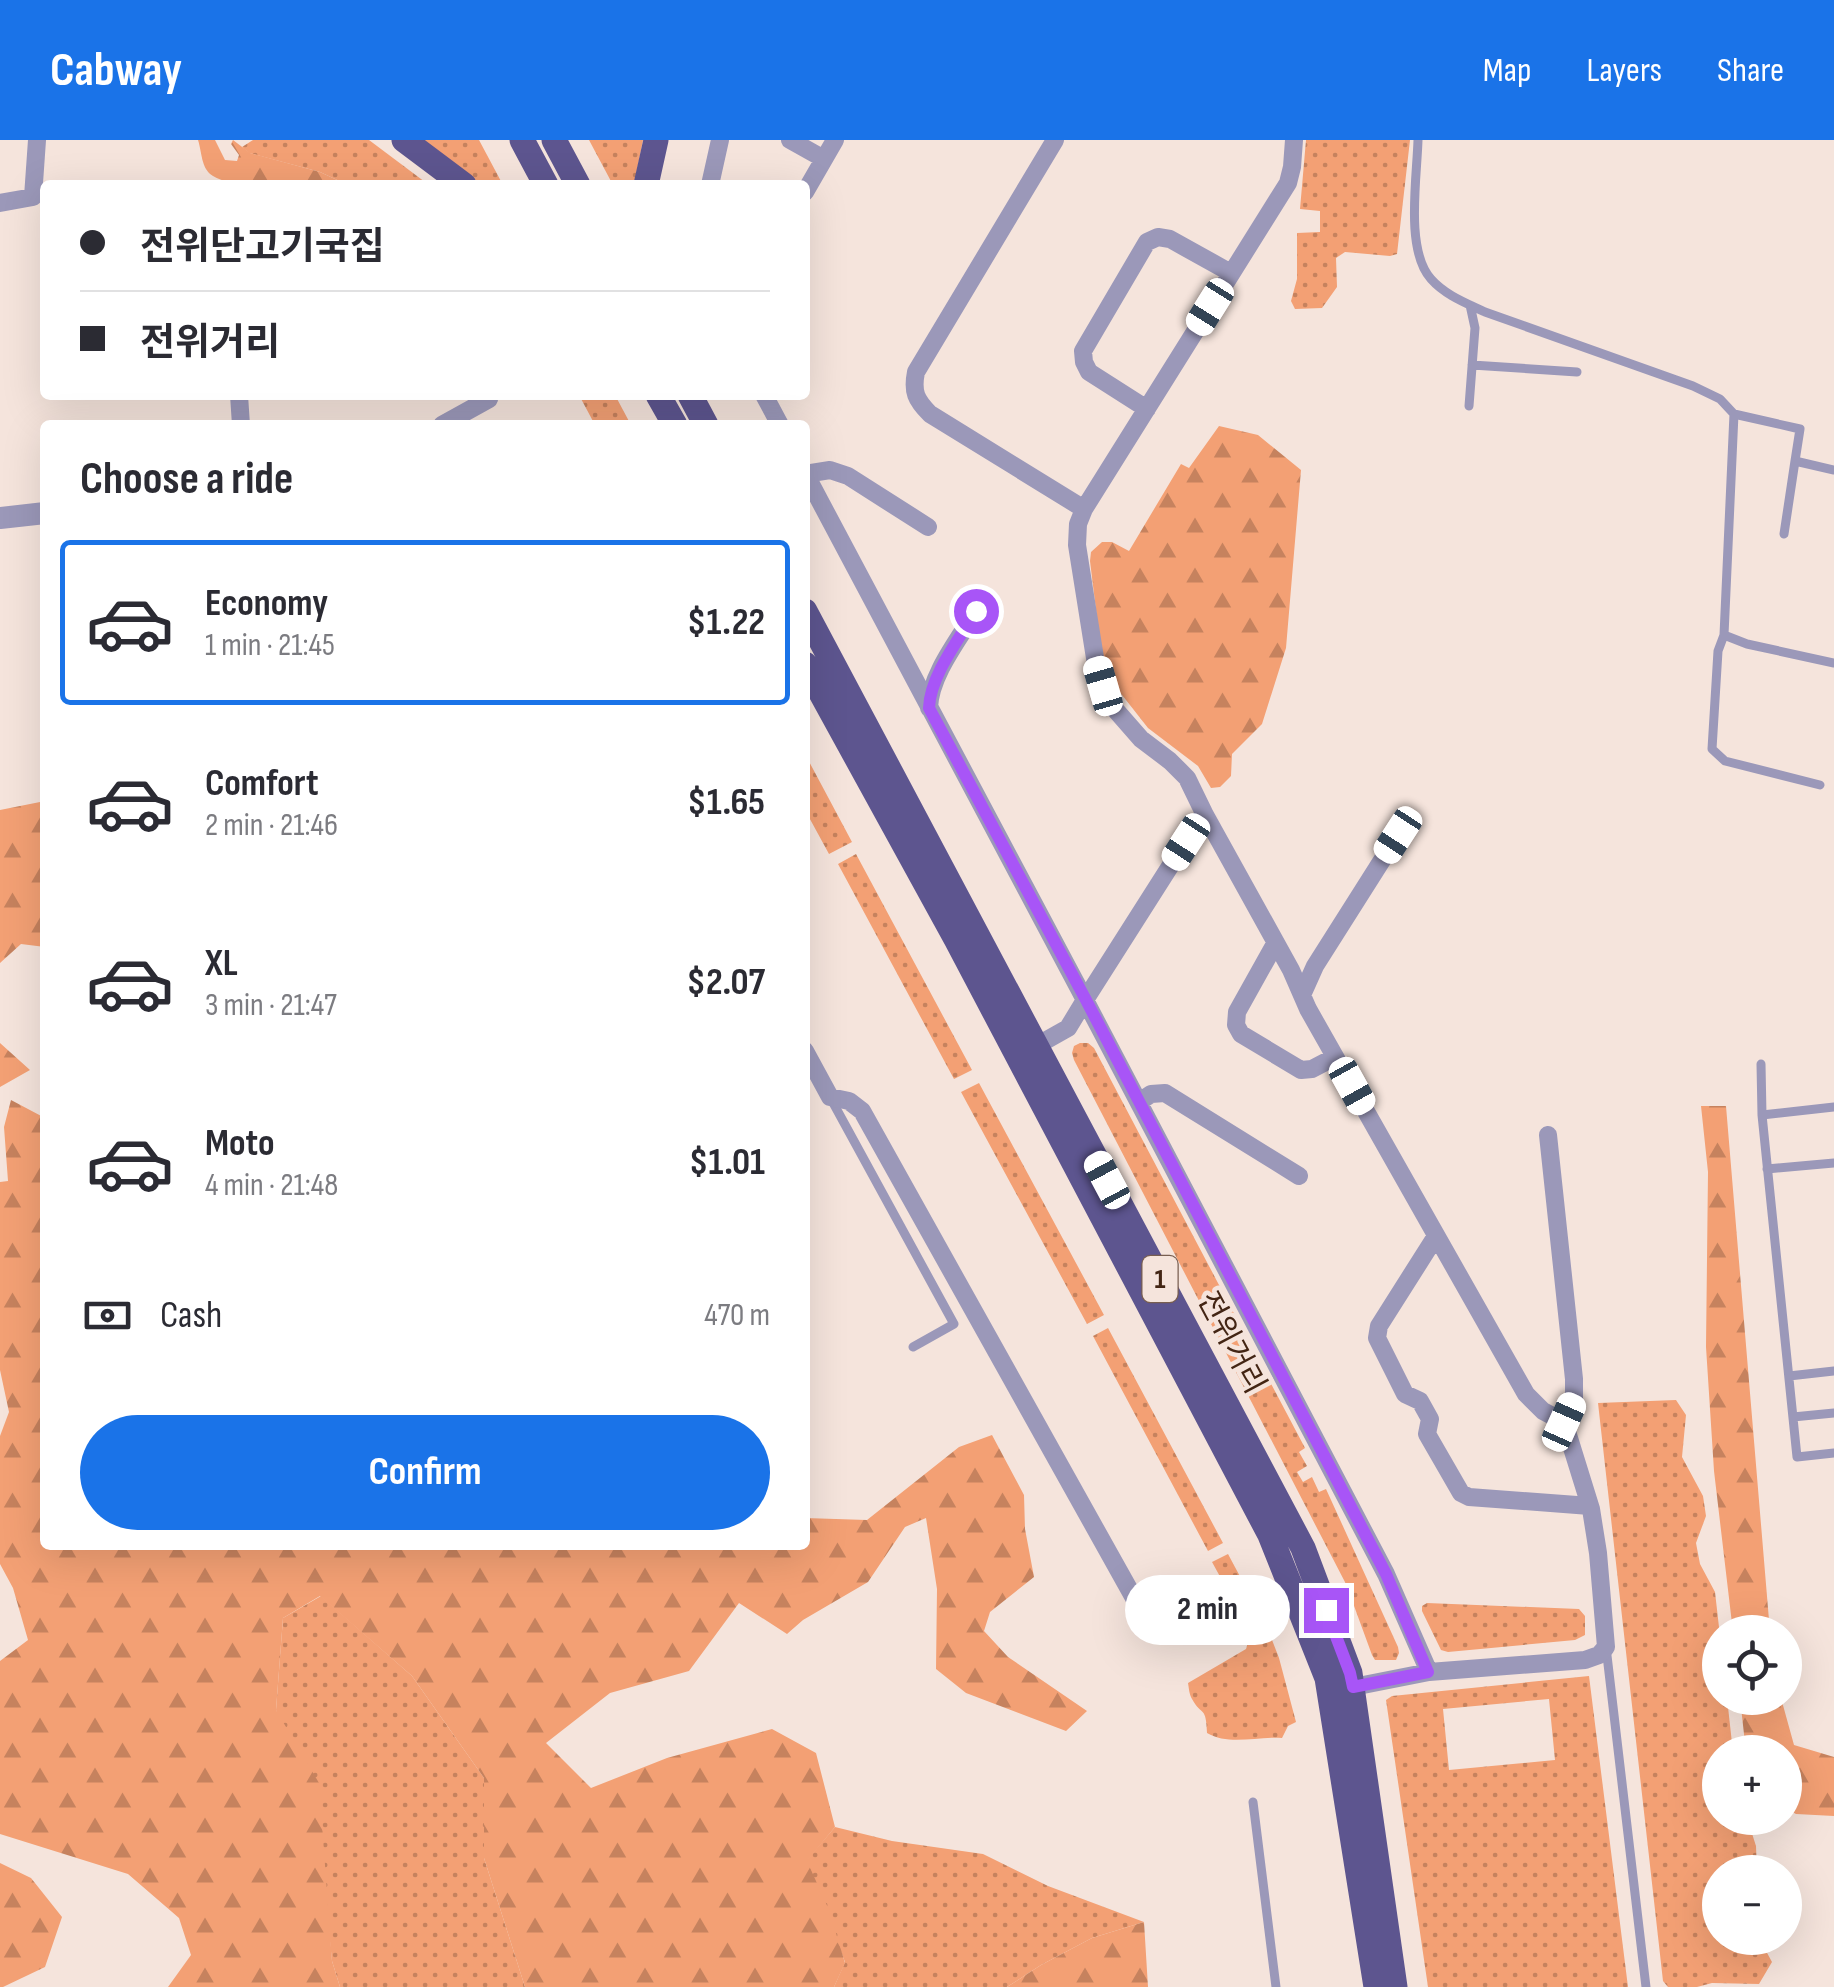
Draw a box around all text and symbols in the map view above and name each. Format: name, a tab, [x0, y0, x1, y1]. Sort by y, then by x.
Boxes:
text: Cabway	[50, 42, 182, 99]
text: Map	[1483, 49, 1531, 92]
text: Layers	[1586, 49, 1662, 92]
text: Share	[1717, 49, 1784, 92]
text: 전위단고기국집	[140, 225, 385, 270]
car	[1181, 274, 1239, 340]
text: 전위거리	[140, 321, 280, 366]
text: Choose a ride	[80, 452, 293, 507]
icon: car	[85, 578, 175, 668]
text: Economy	[205, 581, 328, 626]
route start	[954, 589, 999, 634]
text: $1.22	[687, 600, 765, 645]
text: 1 min · 21:45	[205, 626, 335, 665]
car	[1080, 653, 1126, 719]
icon: car	[85, 758, 175, 848]
text: Comfort	[205, 761, 319, 806]
text: $1.65	[687, 780, 765, 825]
car	[1369, 802, 1427, 868]
text: 2 min · 21:46	[205, 806, 338, 845]
car	[1157, 809, 1215, 875]
icon: car	[85, 938, 175, 1028]
text: XL	[205, 941, 238, 986]
text: $2.07	[687, 960, 765, 1005]
text: 3 min · 21:47	[205, 986, 337, 1025]
car	[1324, 1052, 1380, 1120]
icon: car	[85, 1118, 175, 1208]
text: Moto	[205, 1121, 275, 1166]
text: $1.01	[689, 1140, 765, 1185]
car	[1080, 1146, 1134, 1214]
text: 4 min · 21:48	[205, 1166, 338, 1205]
road number: 1	[1142, 1256, 1178, 1302]
street label: 전위거리	[1189, 1286, 1273, 1400]
icon: cash	[80, 1288, 135, 1343]
text: Cash	[160, 1293, 222, 1338]
text: 470 m	[704, 1296, 770, 1335]
car	[1538, 1388, 1590, 1456]
button: Confirm	[80, 1415, 770, 1530]
callout: 2 min	[1126, 1575, 1291, 1645]
route end	[1304, 1588, 1349, 1633]
text: 2 min	[1177, 1590, 1238, 1629]
map controls	[1702, 1615, 1802, 1955]
button: locate	[1702, 1615, 1802, 1715]
button: +	[1702, 1735, 1802, 1835]
button: −	[1702, 1855, 1802, 1955]

